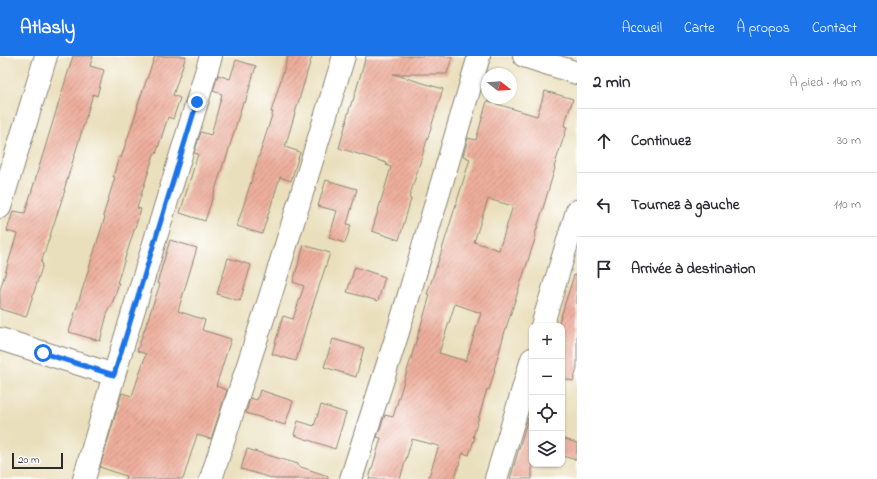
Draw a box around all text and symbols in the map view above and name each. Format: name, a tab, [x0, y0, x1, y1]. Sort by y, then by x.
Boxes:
text: Atlasly	[20, 15, 75, 42]
text: Accueil	[622, 18, 662, 39]
text: Carte	[684, 18, 715, 39]
text: À propos	[737, 18, 790, 39]
text: Contact	[812, 18, 857, 39]
north arrow	[481, 68, 517, 104]
text: 2 min	[593, 70, 630, 95]
text: À pied · 140 m	[789, 73, 861, 92]
route end	[188, 93, 206, 111]
icon: ahead	[593, 130, 615, 152]
text: Continuez	[631, 130, 691, 152]
text: 30 m	[837, 131, 861, 150]
icon: left	[593, 194, 615, 216]
text: Tournez à gauche	[631, 194, 739, 216]
text: 110 m	[834, 195, 861, 214]
icon: arrive	[593, 258, 615, 280]
text: Arrivée à destination	[631, 258, 756, 280]
map controls	[529, 323, 565, 467]
button: +	[529, 323, 565, 359]
route start	[34, 344, 52, 362]
button: −	[529, 359, 565, 395]
button: locate	[529, 395, 565, 431]
button: layers	[529, 431, 565, 467]
scale bar	[12, 451, 63, 470]
text: 20 m	[18, 452, 40, 468]

